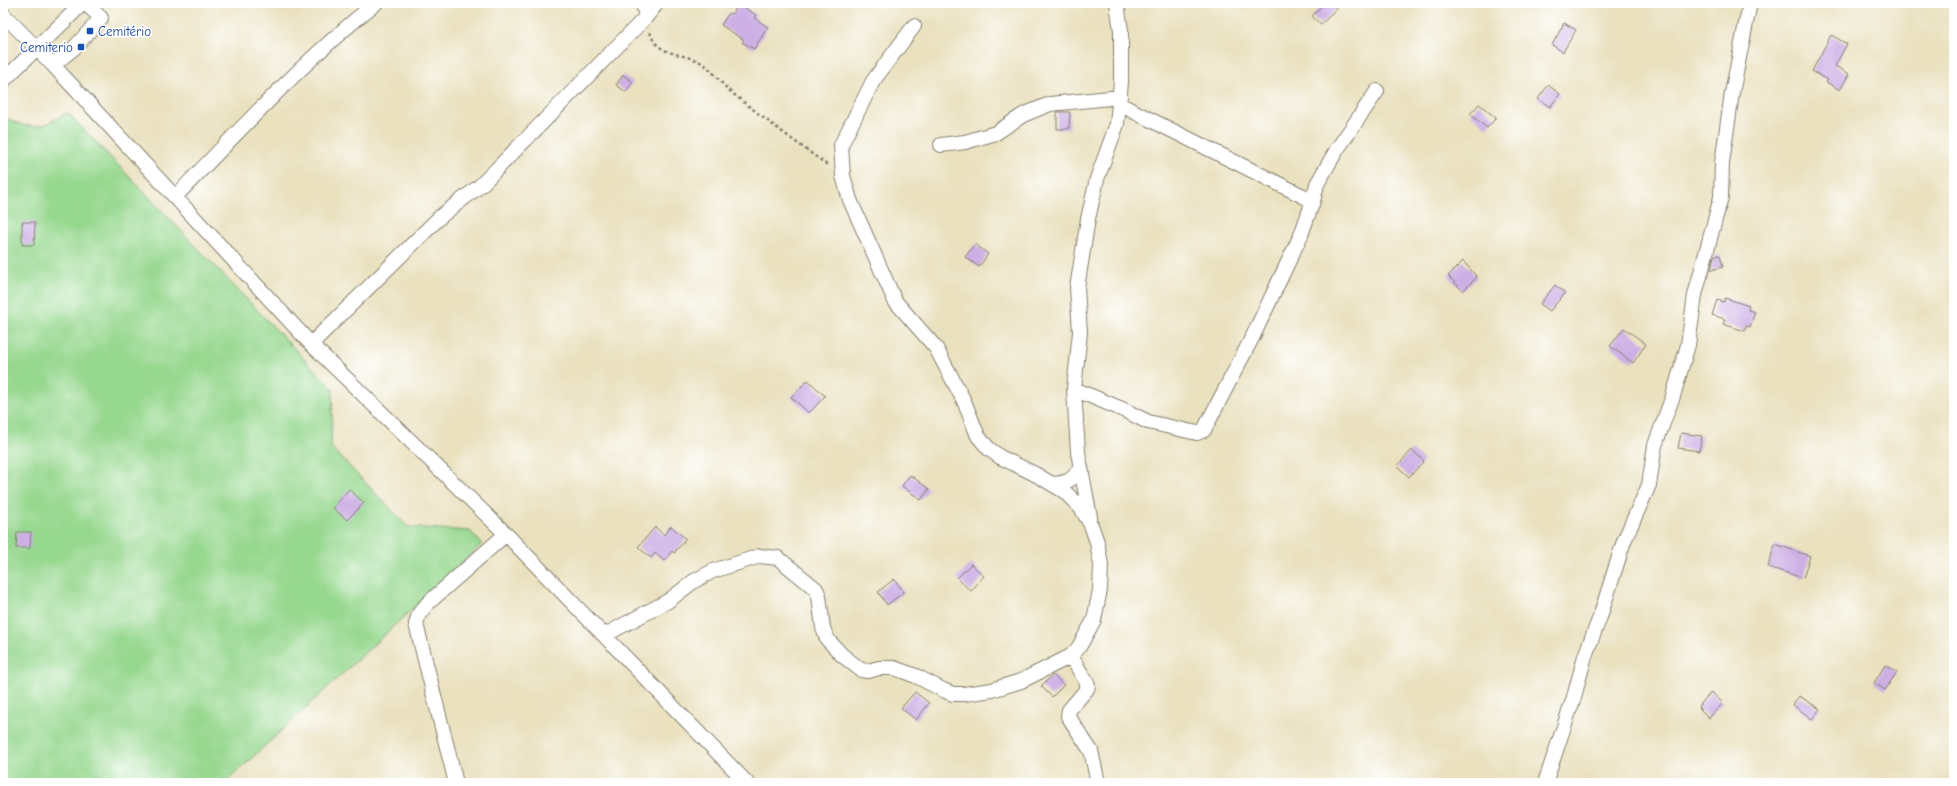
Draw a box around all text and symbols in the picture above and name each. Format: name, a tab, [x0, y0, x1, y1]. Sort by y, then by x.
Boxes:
place label: Cemitério	[98, 24, 151, 39]
marker: Cemitério	[85, 26, 95, 36]
place label: Cemiterio	[20, 40, 73, 55]
marker: Cemiterio	[76, 42, 86, 52]

